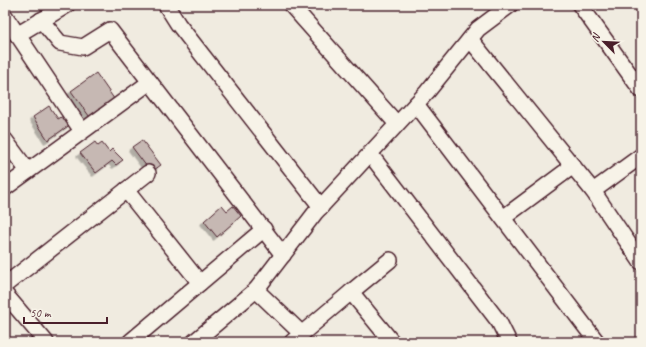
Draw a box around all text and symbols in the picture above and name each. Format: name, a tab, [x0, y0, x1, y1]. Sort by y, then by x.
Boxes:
north arrow	[584, 22, 624, 62]
text: N	[587, 30, 604, 44]
scale bar	[24, 299, 107, 325]
text: 50 m	[30, 305, 52, 321]

